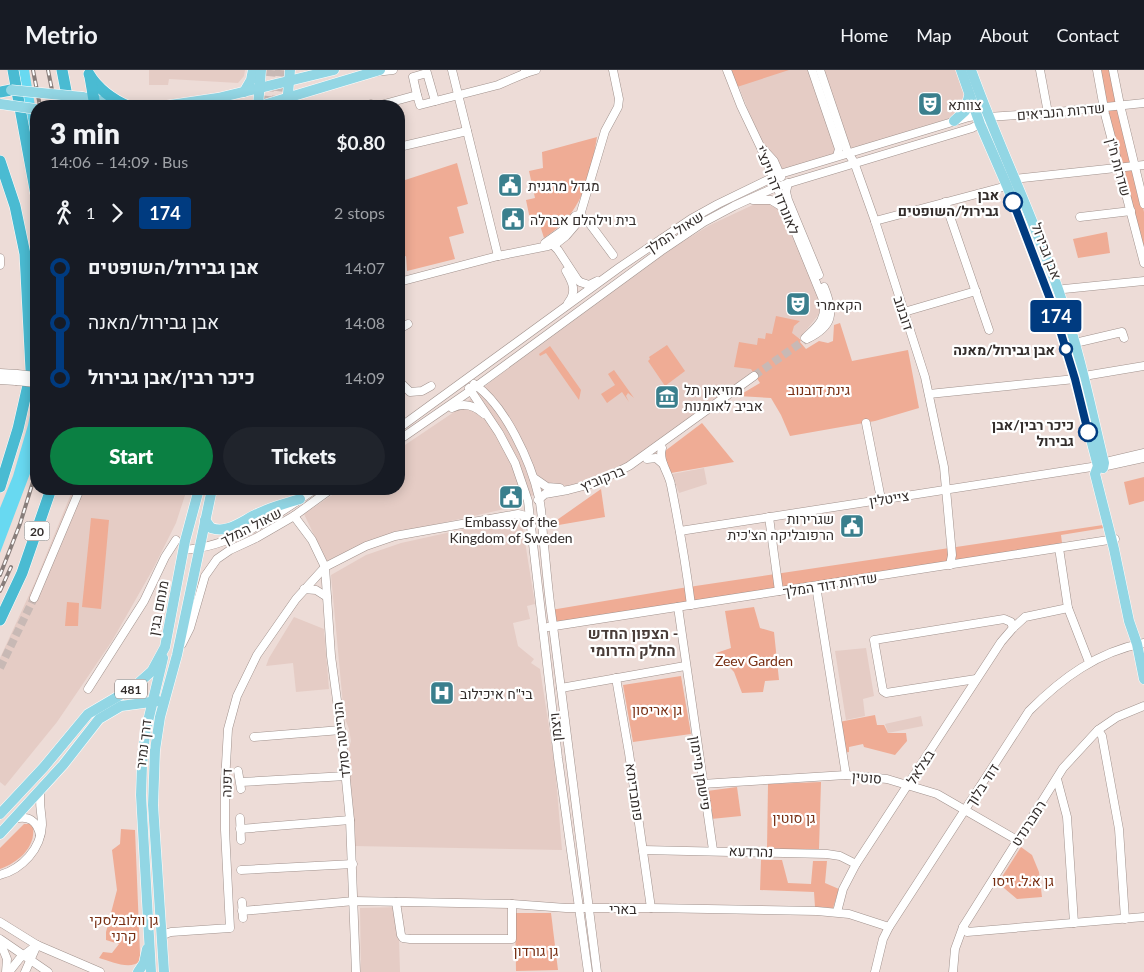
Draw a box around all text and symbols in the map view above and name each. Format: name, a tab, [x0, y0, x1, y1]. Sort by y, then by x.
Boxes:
text: Metrio	[25, 20, 98, 49]
text: Home	[840, 24, 888, 46]
text: Map	[916, 24, 952, 46]
text: About	[980, 24, 1029, 46]
text: Contact	[1057, 24, 1119, 46]
theatre icon: צוותא	[917, 91, 943, 117]
place label: צוותא	[948, 96, 982, 113]
street label: שדרות הנביאים	[1016, 99, 1106, 123]
text: 3 min	[50, 116, 120, 150]
text: $0.80	[336, 131, 385, 154]
street label: שדרות ח"ן	[1103, 136, 1135, 198]
street label: לאונרדו דה וינצ'י	[752, 143, 804, 237]
text: 14:06 – 14:09 · Bus	[50, 152, 188, 171]
public building icon: מגדל מרגנית	[497, 172, 523, 198]
place label: מגדל מרגנית	[528, 177, 600, 194]
place label: אבן גבירול/השופטים	[898, 186, 999, 219]
marker: אבן גבירול/השופטים	[1003, 192, 1023, 212]
icon: walk	[50, 199, 78, 227]
icon: forward	[103, 199, 131, 227]
text: 174	[149, 202, 181, 224]
text: 1	[86, 203, 95, 222]
text: 2 stops	[334, 203, 385, 222]
public building icon: בית וילהלם אברלה	[500, 206, 526, 232]
street label: שאול המלך	[642, 207, 706, 257]
place label: בית וילהלם אברלה	[530, 211, 637, 228]
street label: אבן גבירול	[1028, 220, 1066, 282]
text: אבן גבירול/השופטים	[88, 255, 259, 278]
text: 14:07	[344, 258, 385, 277]
theatre icon: הקאמרי	[785, 291, 811, 317]
street label: דובנוב	[890, 294, 918, 332]
place label: הקאמרי	[816, 296, 862, 313]
line badge: 174	[1027, 300, 1085, 332]
text: 174	[1040, 305, 1072, 327]
text: אבן גבירול/מאנה	[88, 310, 219, 333]
text: 14:08	[344, 313, 385, 332]
place label: אבן גבירול/מאנה	[953, 341, 1055, 358]
marker: אבן גבירול/מאנה	[1059, 342, 1073, 356]
text: כיכר רבין/אבן גבירול	[88, 365, 255, 388]
text: 14:09	[344, 368, 385, 387]
place label: מוזיאון תל אביב לאומנות	[684, 381, 763, 414]
park label: גינת דובנוב	[788, 381, 850, 398]
museum icon: מוזיאון תל אביב לאומנות	[654, 384, 680, 410]
place label: כיכר רבין/אבן גבירול	[992, 416, 1074, 449]
marker: כיכר רבין/אבן גבירול	[1078, 422, 1098, 442]
button: Start	[50, 427, 213, 485]
button: Tickets	[223, 427, 385, 485]
street label: ברקוביץ	[577, 461, 627, 495]
public building icon: Embassy of the Kingdom of Sweden	[498, 484, 524, 510]
street label: צייטלין	[868, 486, 911, 510]
street label: שאול המלך	[218, 503, 284, 549]
place label: שגרירות הרפובליקה הצ'כית	[727, 510, 834, 543]
place label: Embassy of the Kingdom of Sweden	[449, 513, 573, 546]
public building icon: שגרירות הרפובליקה הצ'כית	[839, 513, 865, 539]
road number: 20	[24, 522, 50, 541]
street label: שדרות דוד המלך	[782, 568, 878, 600]
street label: מנחם בגין	[144, 579, 172, 637]
district label: הצפון החדש - החלק הדרומי	[588, 624, 678, 659]
park label: Zeev Garden	[715, 652, 793, 669]
road number: 481	[115, 680, 147, 698]
hospital icon: בי"ח איכילוב	[429, 680, 455, 706]
place label: בי"ח איכילוב	[460, 685, 533, 702]
street label: הנרייטה סולד	[329, 701, 353, 779]
park label: גן אריסון	[632, 701, 682, 718]
street label: ויצמן	[545, 712, 565, 742]
street label: דרך נמיר	[132, 718, 154, 770]
street label: פישמן מיימון	[687, 735, 715, 811]
street label: בצלאל	[902, 746, 938, 788]
street label: דוד בלוך	[962, 760, 1002, 810]
street label: פומבדיתא	[623, 762, 647, 822]
street label: סוטין	[851, 767, 883, 787]
street label: דפנה	[217, 768, 235, 798]
street label: רמברנדט	[1007, 797, 1049, 849]
park label: גן סוטין	[773, 809, 815, 826]
street label: נהרדעא	[728, 842, 774, 860]
park label: גן א.ל. זיסו	[992, 872, 1054, 889]
street label: בארי	[609, 900, 637, 917]
park label: גן וולובלסקי קרני	[89, 911, 159, 944]
park label: גן גורדון	[514, 942, 558, 959]

